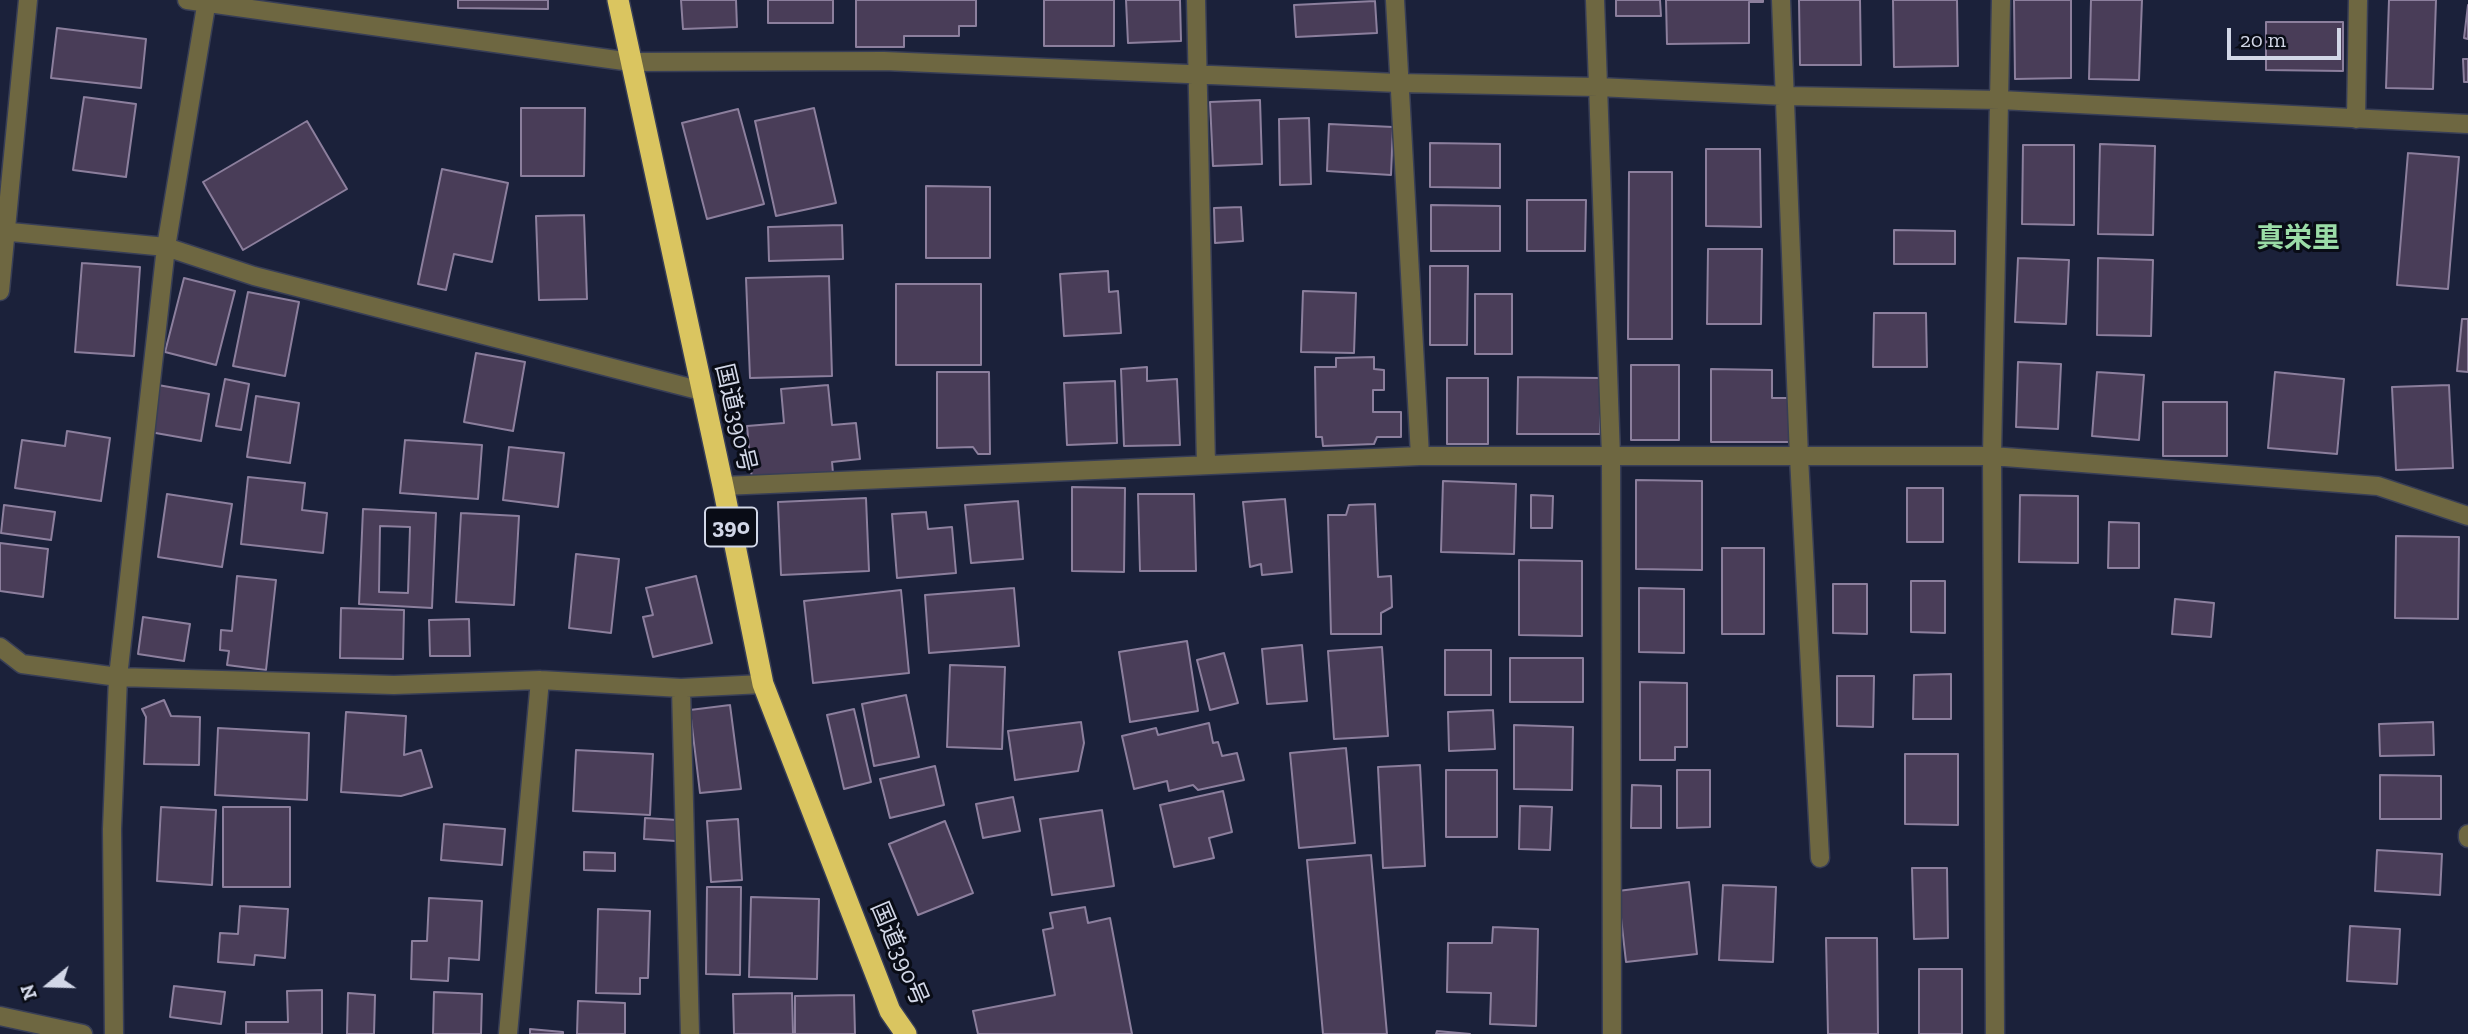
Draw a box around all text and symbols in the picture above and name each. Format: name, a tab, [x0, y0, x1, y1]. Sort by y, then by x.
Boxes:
scale bar	[2230, 14, 2344, 58]
text: 20 m	[2240, 27, 2286, 52]
district label: 真栄里	[2256, 222, 2340, 256]
street label: 国道390号	[709, 361, 761, 475]
road number: 390	[705, 508, 757, 547]
street label: 国道390号	[864, 898, 934, 1010]
north arrow	[14, 950, 84, 1020]
text: N	[15, 981, 42, 1003]

